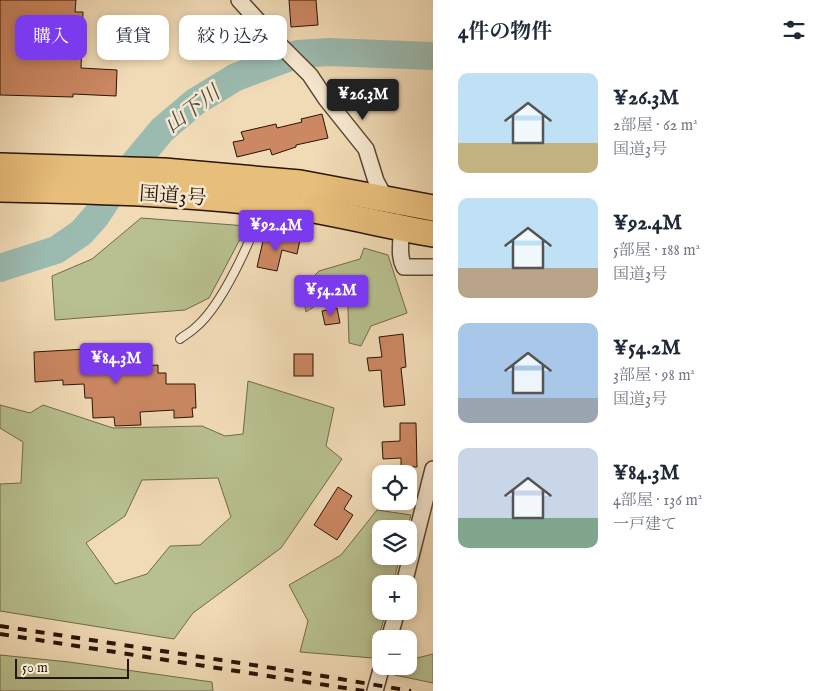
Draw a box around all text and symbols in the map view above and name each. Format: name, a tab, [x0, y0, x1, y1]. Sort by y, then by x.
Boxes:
chip: 購入	[15, 15, 87, 60]
chip: 賃貸	[97, 15, 169, 60]
chip: 絞り込み	[179, 15, 287, 60]
icon: filters	[780, 16, 808, 44]
text: 4件の物件	[458, 19, 552, 46]
pin: ¥26.3M	[322, 78, 404, 121]
water label: 山下川	[160, 79, 228, 140]
text: ¥26.3M	[338, 85, 388, 105]
text: ¥26.3M	[613, 85, 679, 112]
icon: home	[498, 93, 558, 153]
text: 2部屋 · 62 m²	[613, 116, 698, 136]
text: 国道3号	[613, 140, 667, 160]
street label: 国道3号	[138, 182, 207, 211]
pin: ¥92.4M	[235, 210, 317, 252]
text: ¥92.4M	[613, 210, 682, 237]
text: ¥92.4M	[250, 216, 302, 236]
icon: home	[498, 218, 558, 278]
text: 5部屋 · 188 m²	[613, 241, 700, 261]
text: 国道3号	[613, 265, 667, 285]
pin: ¥54.2M	[290, 274, 372, 317]
text: ¥54.2M	[305, 281, 357, 301]
text: ¥54.2M	[613, 335, 681, 362]
pin: ¥84.3M	[75, 342, 157, 385]
icon: home	[498, 343, 558, 403]
text: ¥84.3M	[91, 349, 141, 369]
text: 3部屋 · 98 m²	[613, 366, 695, 386]
text: 国道3号	[613, 390, 667, 410]
text: ¥84.3M	[613, 460, 679, 487]
map controls	[372, 465, 417, 675]
button: locate	[372, 465, 417, 510]
icon: home	[498, 468, 558, 528]
text: 4部屋 · 136 m²	[613, 491, 702, 511]
text: 一戸建て	[613, 515, 677, 535]
button: layers	[372, 520, 417, 565]
button: +	[372, 575, 417, 620]
button: −	[372, 630, 417, 675]
scale bar	[15, 656, 129, 679]
text: 50 m	[22, 659, 48, 677]

